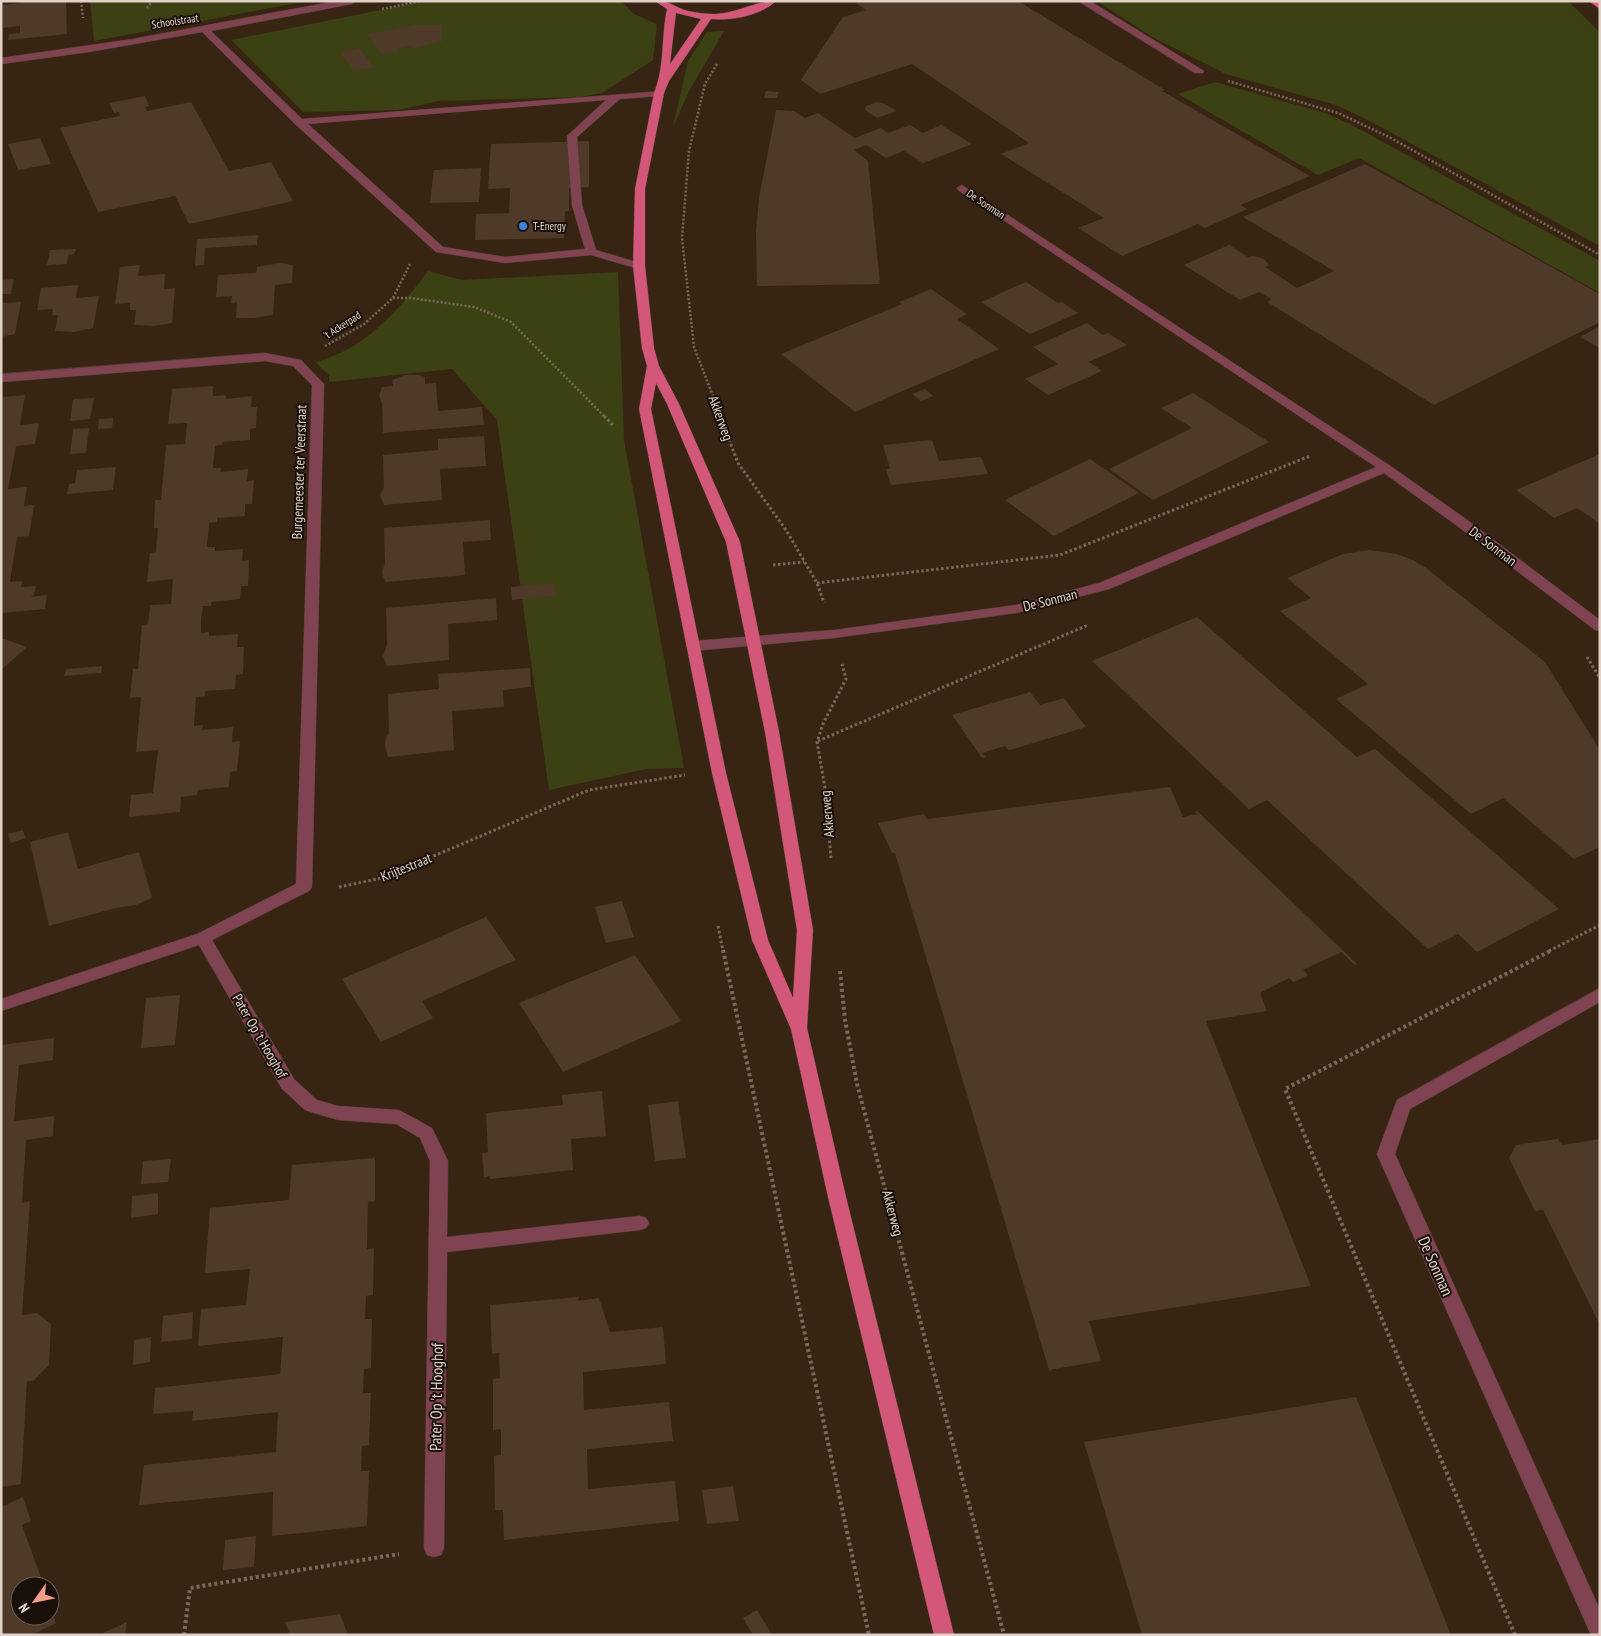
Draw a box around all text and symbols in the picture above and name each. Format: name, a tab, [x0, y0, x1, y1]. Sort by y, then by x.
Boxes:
street label: Schoolstraat	[151, 10, 199, 32]
street label: De Sonman	[964, 186, 1008, 222]
place label: T-Energy	[533, 219, 567, 233]
marker: T-Energy	[517, 220, 529, 232]
street label: 't Ackerpad	[321, 308, 364, 342]
street label: Akkerweg	[705, 393, 737, 443]
street label: Burgemeester ter Veerstraat	[288, 404, 310, 540]
street label: De Sonman	[1466, 522, 1520, 570]
street label: De Sonman	[1021, 585, 1079, 615]
street label: Akkerweg	[816, 790, 838, 838]
street label: Krijtestraat	[378, 849, 434, 885]
street label: Pater Op 't Hooghof	[229, 991, 292, 1082]
street label: Akkerweg	[878, 1188, 908, 1238]
street label: De Sonman	[1414, 1233, 1458, 1299]
street label: Pater Op 't Hooghof	[425, 1342, 447, 1451]
north arrow	[10, 1576, 60, 1626]
text: N	[14, 1600, 34, 1616]

